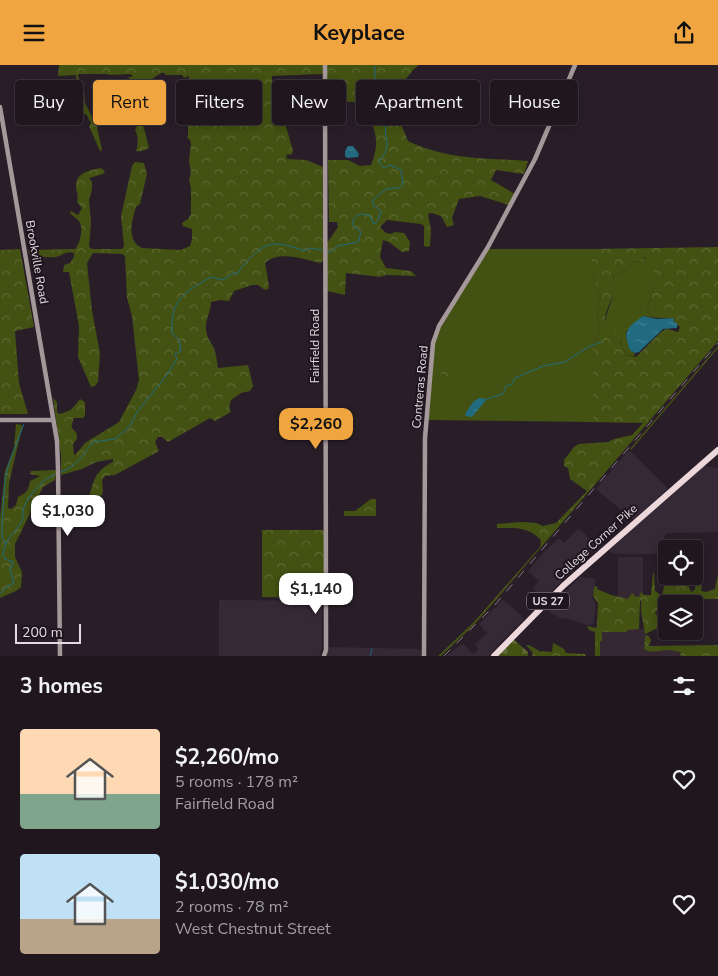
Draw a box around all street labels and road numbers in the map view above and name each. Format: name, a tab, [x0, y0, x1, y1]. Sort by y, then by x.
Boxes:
street label: Brookville Road	[22, 219, 52, 305]
street label: Fairfield Road	[307, 309, 323, 383]
street label: Contreras Road	[408, 345, 432, 429]
street label: College Corner Pike	[551, 501, 641, 583]
road number: US 27	[527, 593, 569, 609]

